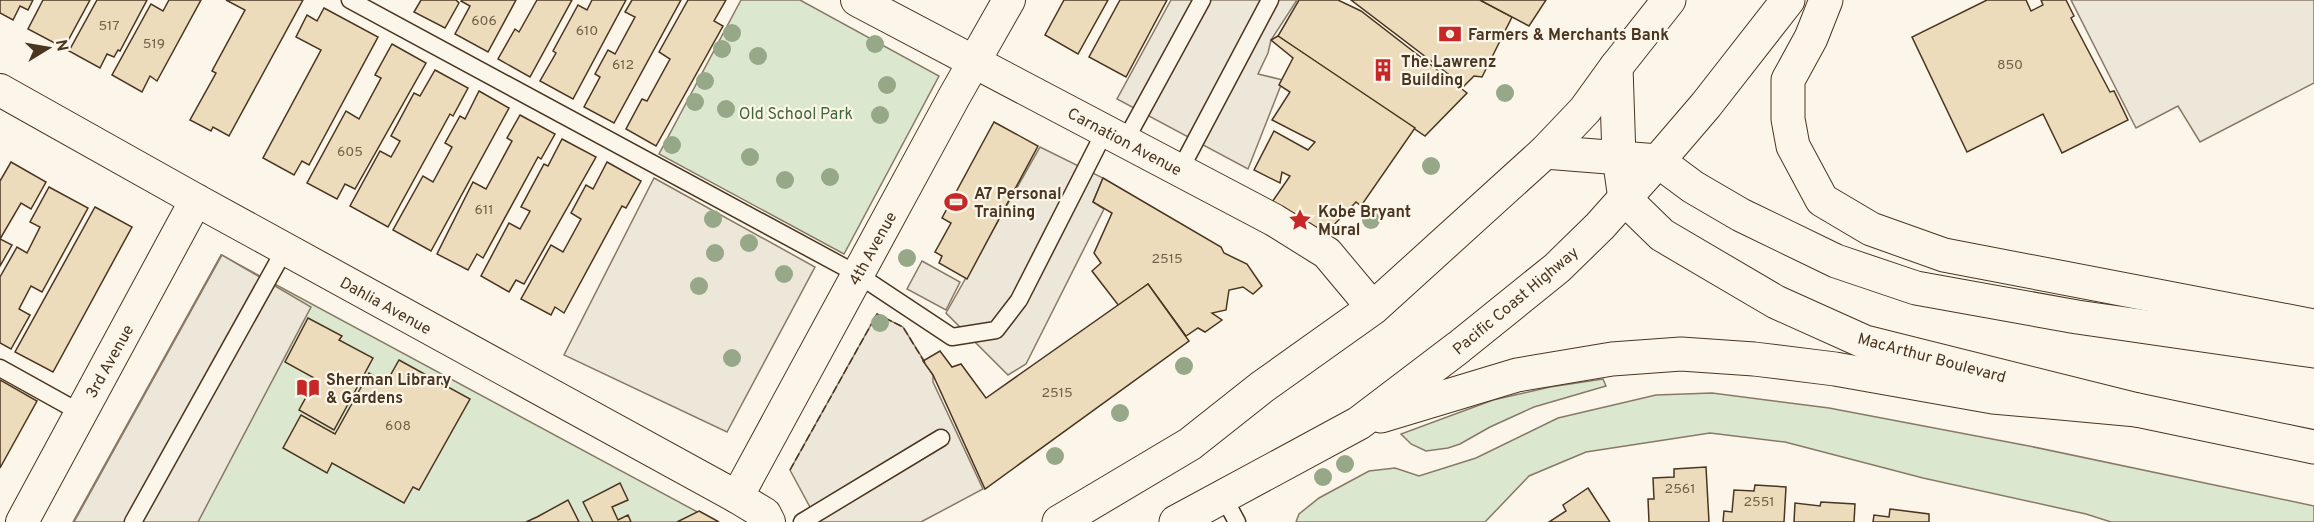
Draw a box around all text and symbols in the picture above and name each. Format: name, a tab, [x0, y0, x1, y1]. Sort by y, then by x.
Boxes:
house number: 606	[471, 13, 497, 30]
north arrow	[18, 18, 78, 78]
house number: 517	[98, 18, 120, 35]
bank icon: Farmers & Merchants Bank	[1437, 21, 1463, 47]
house number: 610	[576, 23, 598, 40]
place label: Farmers & Merchants Bank	[1468, 26, 1669, 46]
house number: 519	[143, 36, 165, 53]
text: N	[50, 38, 72, 53]
place label: The Lawrenz Building	[1401, 53, 1496, 91]
house number: 612	[612, 57, 634, 74]
building icon: The Lawrenz Building	[1370, 57, 1396, 83]
house number: 850	[1997, 57, 2023, 74]
street label: Carnation Avenue	[1063, 104, 1185, 181]
park label: Old School Park	[739, 105, 853, 125]
house number: 605	[337, 144, 363, 161]
place label: A7 Personal Training	[974, 185, 1062, 223]
sports icon: A7 Personal Training	[943, 189, 969, 215]
house number: 611	[475, 202, 493, 219]
place label: Kobe Bryant Mural	[1318, 203, 1411, 241]
place icon: Kobe Bryant Mural	[1287, 207, 1313, 233]
street label: 4th Avenue	[845, 209, 902, 289]
street label: Pacific Coast Highway	[1449, 243, 1583, 360]
house number: 2515	[1151, 251, 1183, 268]
street label: Dahlia Avenue	[336, 273, 434, 340]
street label: 3rd Avenue	[82, 322, 139, 402]
street label: MacArthur Boulevard	[1855, 330, 2008, 388]
place label: Sherman Library & Gardens	[326, 371, 451, 409]
library icon: Sherman Library & Gardens	[295, 375, 321, 401]
house number: 2515	[1041, 385, 1073, 402]
house number: 608	[385, 418, 411, 435]
house number: 2561	[1665, 481, 1695, 498]
house number: 2551	[1743, 494, 1775, 511]

